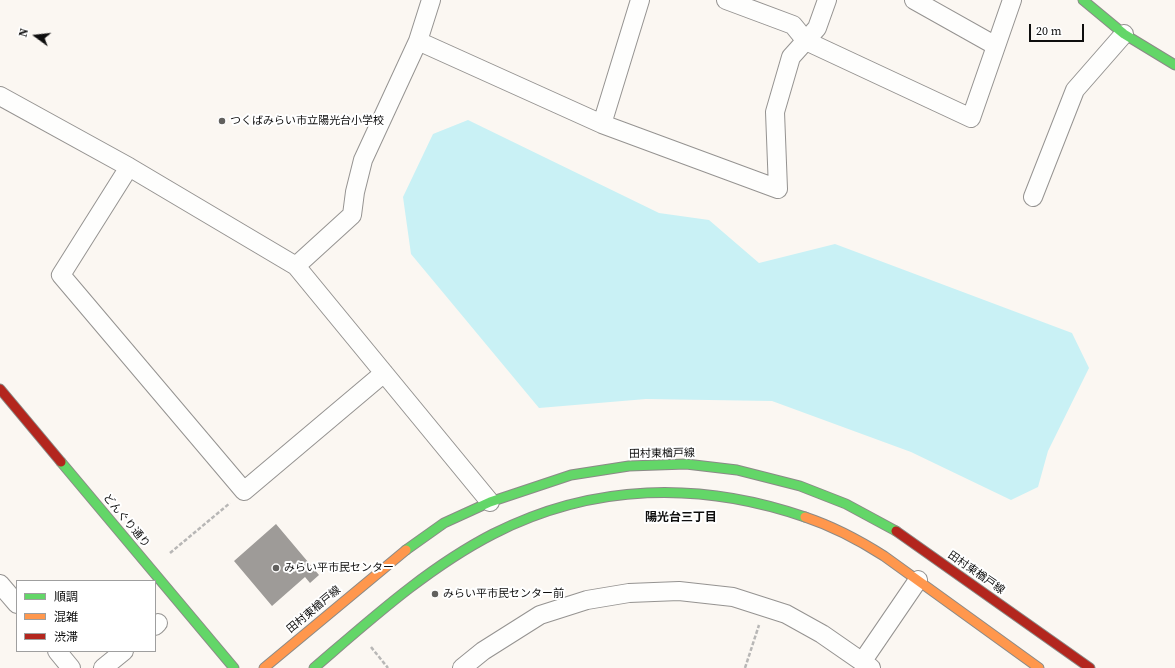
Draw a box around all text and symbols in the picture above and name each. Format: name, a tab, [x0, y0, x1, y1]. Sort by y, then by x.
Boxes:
north arrow	[16, 16, 56, 56]
scale bar	[1031, 16, 1086, 42]
text: 20 m	[1036, 23, 1062, 39]
text: N	[16, 27, 32, 39]
place label: つくばみらい市立陽光台小学校	[230, 114, 384, 128]
marker: つくばみらい市立陽光台小学校	[217, 116, 227, 126]
street label: 田村東楢戸線	[629, 447, 695, 461]
street label: どんぐり通り	[100, 491, 152, 551]
district label: 陽光台三丁目	[645, 511, 717, 525]
street label: 田村東楢戸線	[945, 549, 1007, 597]
place label: みらい平市民センター	[284, 561, 394, 575]
marker: みらい平市民センター	[271, 563, 281, 573]
legend	[16, 580, 156, 652]
street label: 田村東楢戸線	[284, 584, 344, 636]
place label: みらい平市民センター前	[443, 587, 564, 601]
text: 順調	[54, 589, 78, 605]
marker: みらい平市民センター前	[430, 589, 440, 599]
text: 混雑	[54, 609, 78, 625]
text: 渋滞	[54, 629, 78, 645]

